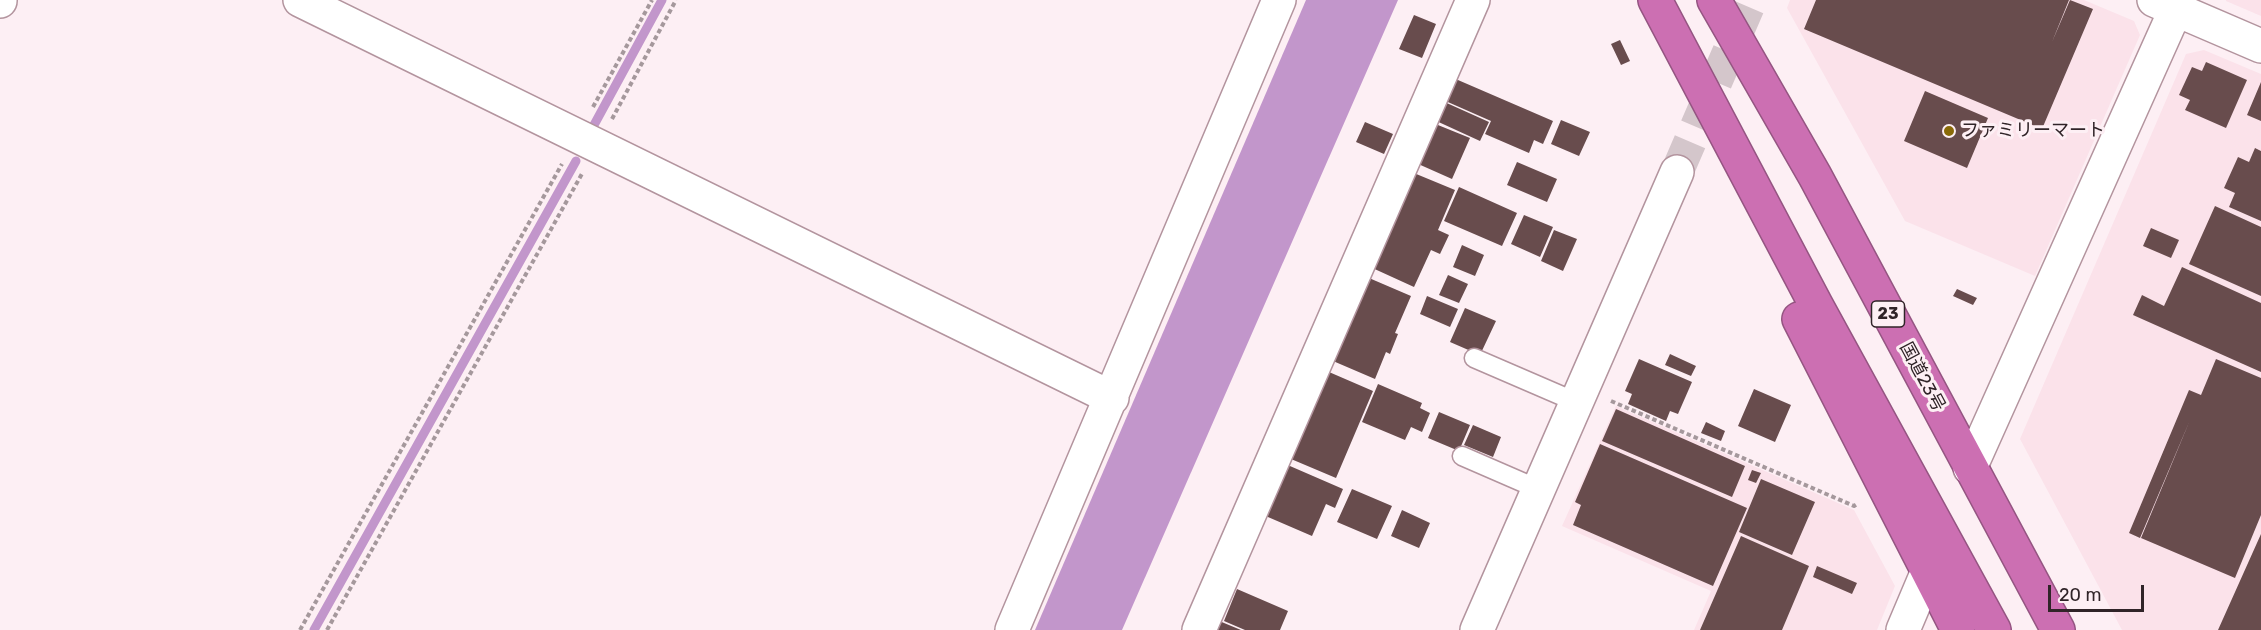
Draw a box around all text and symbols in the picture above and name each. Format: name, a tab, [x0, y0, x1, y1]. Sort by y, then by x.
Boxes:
place label: ファミリーマート	[1961, 120, 2105, 142]
marker: ファミリーマート	[1942, 124, 1956, 138]
road number: 23	[1872, 301, 1904, 327]
street label: 国道23号	[1895, 339, 1949, 415]
scale bar	[2051, 573, 2147, 611]
text: 20 m	[2059, 584, 2101, 606]

